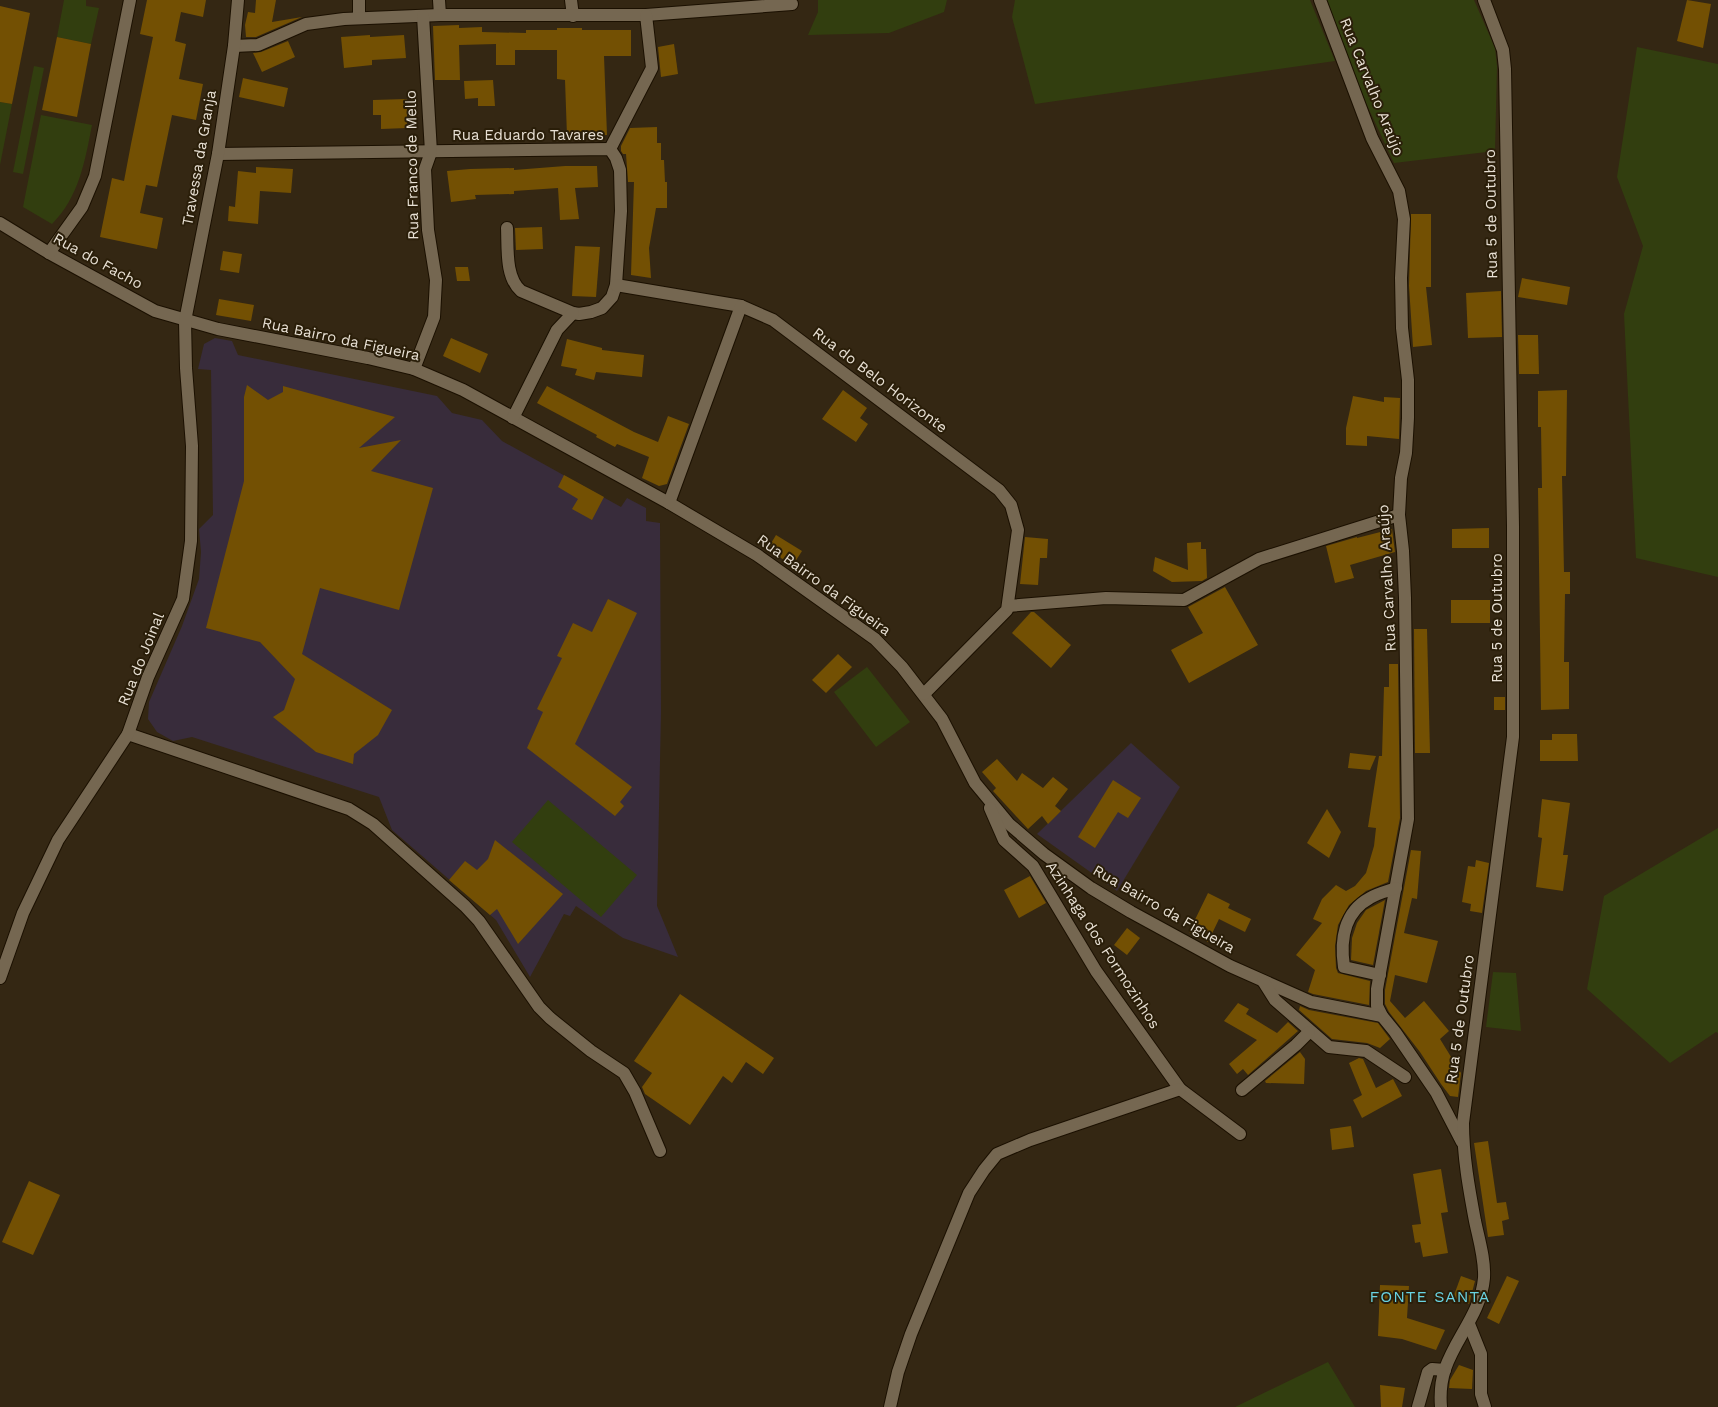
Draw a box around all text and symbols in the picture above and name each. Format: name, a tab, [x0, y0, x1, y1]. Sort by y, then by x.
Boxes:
street label: Rua Carvalho Araújo	[1336, 15, 1408, 159]
street label: Travessa da Granja	[178, 88, 220, 227]
street label: Rua Franco de Mello	[402, 90, 422, 240]
street label: Rua Eduardo Tavares	[452, 126, 604, 144]
street label: Rua 5 de Outubro	[1481, 149, 1501, 279]
street label: Rua do Facho	[50, 229, 146, 293]
street label: Rua Bairro da Figueira	[260, 313, 422, 365]
street label: Rua do Belo Horizonte	[809, 323, 951, 437]
street label: Rua Carvalho Araújo	[1374, 504, 1400, 652]
street label: Rua Bairro da Figueira	[754, 530, 895, 640]
street label: Rua 5 de Outubro	[1488, 553, 1506, 683]
street label: Rua do Joinal	[114, 609, 168, 708]
street label: Azinhaga dos Formozinhos	[1042, 858, 1164, 1032]
street label: Rua Bairro da Figueira	[1090, 861, 1239, 957]
street label: Rua 5 de Outubro	[1442, 954, 1478, 1084]
district label: FONTE SANTA	[1370, 1287, 1490, 1306]

